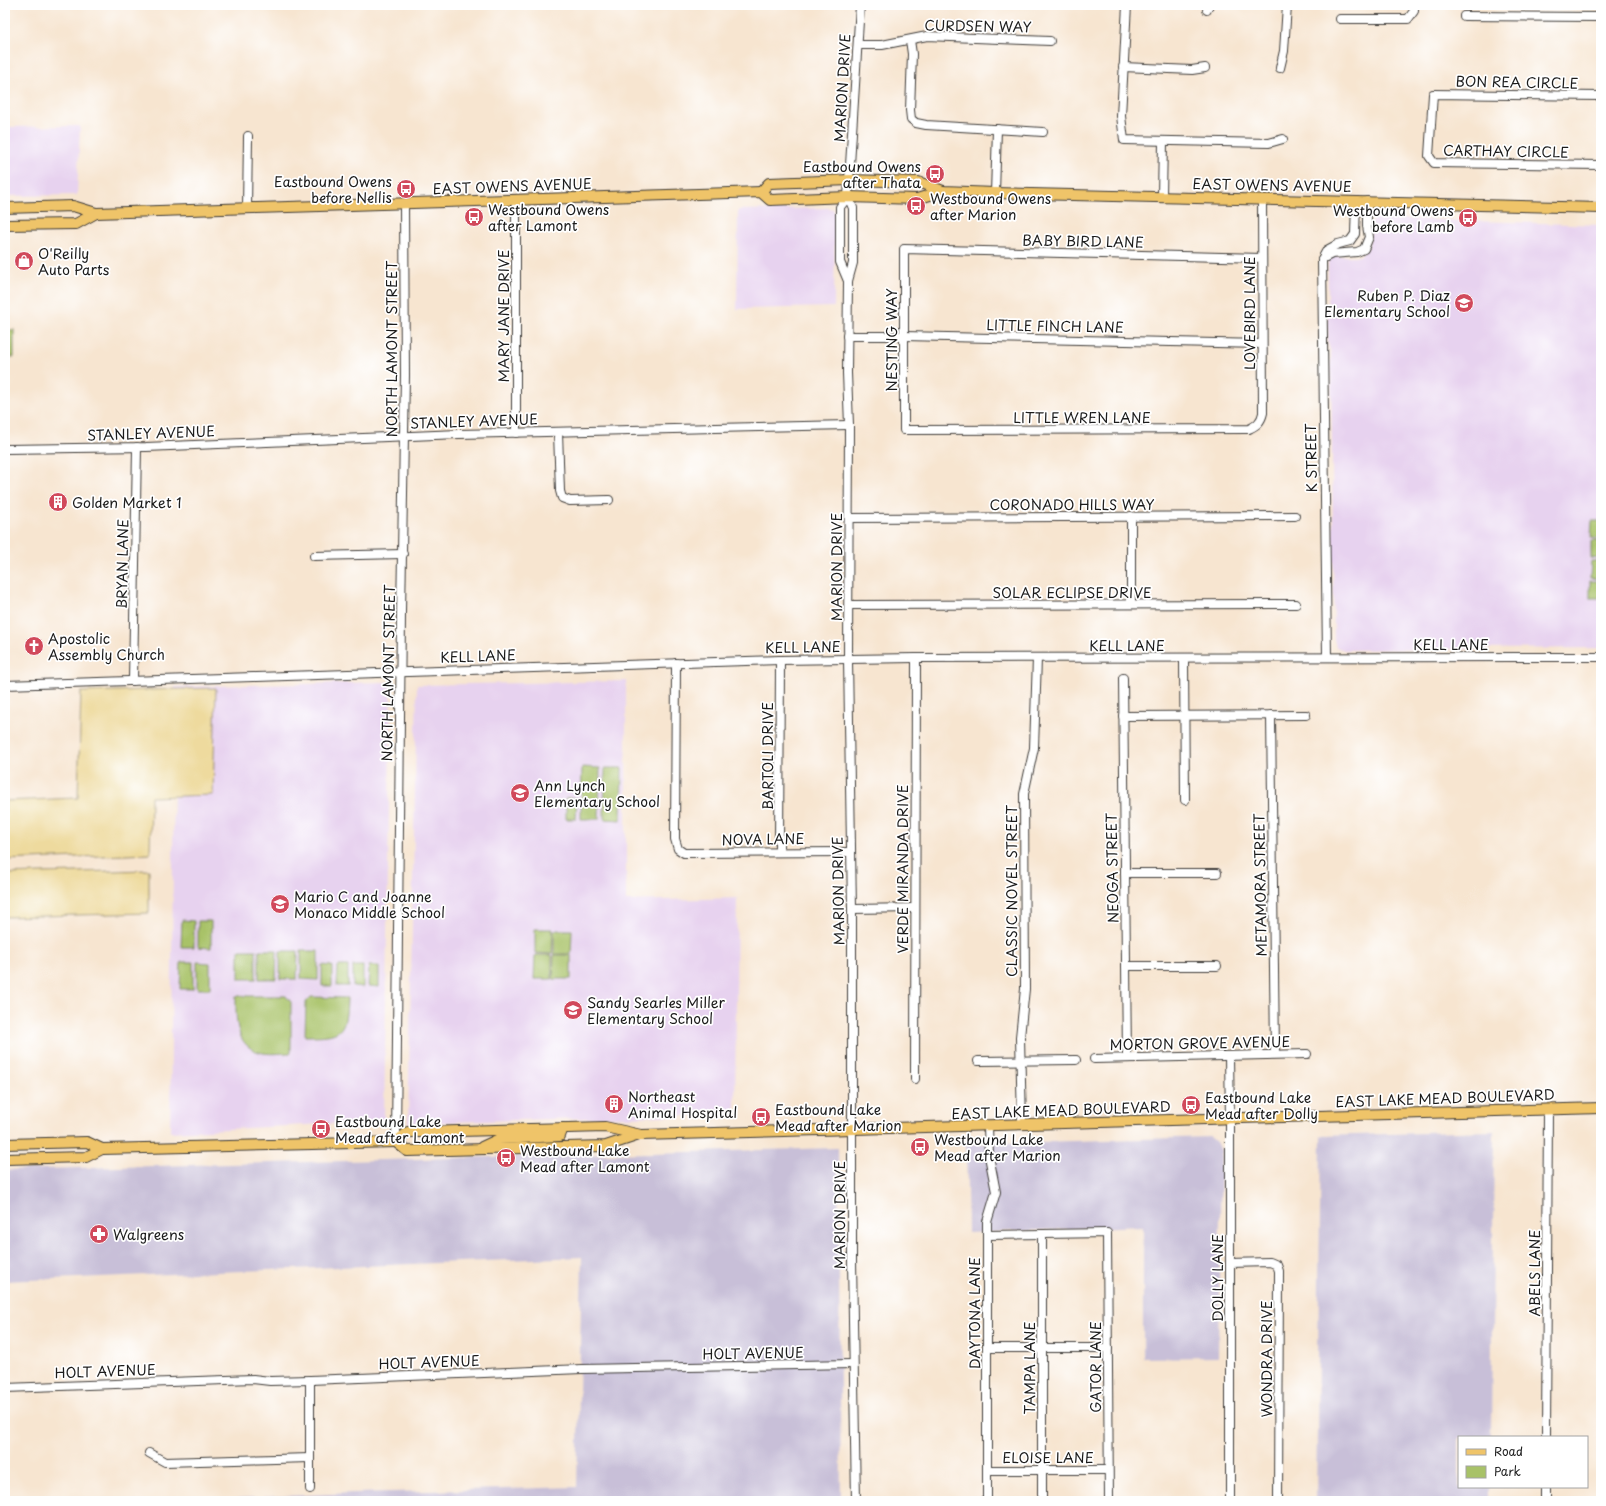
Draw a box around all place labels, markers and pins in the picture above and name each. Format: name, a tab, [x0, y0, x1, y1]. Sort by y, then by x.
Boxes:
place label: Eastbound Owens after Thata	[803, 156, 921, 193]
bus stop icon: Eastbound Owens after Thata	[924, 163, 946, 185]
place label: Eastbound Owens before Nellis	[274, 171, 392, 208]
bus stop icon: Eastbound Owens before Nellis	[395, 178, 417, 200]
place label: Westbound Owens after Marion	[930, 188, 1051, 225]
bus stop icon: Westbound Owens after Marion	[905, 195, 927, 217]
place label: Westbound Owens after Lamont	[488, 199, 609, 236]
place label: Westbound Owens before Lamb	[1333, 200, 1454, 237]
bus stop icon: Westbound Owens after Lamont	[463, 206, 485, 228]
bus stop icon: Westbound Owens before Lamb	[1457, 207, 1479, 229]
place label: O'Reilly Auto Parts	[38, 243, 110, 280]
shop icon: O'Reilly Auto Parts	[13, 250, 35, 272]
place label: Ruben P. Diaz Elementary School	[1324, 285, 1450, 322]
school or university icon: Ruben P. Diaz Elementary School	[1453, 292, 1475, 314]
building icon: Golden Market 1	[47, 491, 69, 513]
place label: Golden Market 1	[72, 492, 181, 513]
place label: Apostolic Assembly Church	[48, 628, 165, 665]
church icon: Apostolic Assembly Church	[23, 635, 45, 657]
place label: Ann Lynch Elementary School	[534, 775, 660, 812]
school or university icon: Ann Lynch Elementary School	[509, 782, 531, 804]
place label: Mario C and Joanne Monaco Middle School	[294, 886, 445, 923]
school or university icon: Mario C and Joanne Monaco Middle School	[269, 893, 291, 915]
place label: Sandy Searles Miller Elementary School	[587, 992, 726, 1029]
school or university icon: Sandy Searles Miller Elementary School	[562, 999, 584, 1021]
place label: Northeast Animal Hospital	[628, 1086, 737, 1123]
place label: Eastbound Lake Mead after Dolly	[1205, 1087, 1318, 1124]
building icon: Northeast Animal Hospital	[603, 1093, 625, 1115]
bus stop icon: Eastbound Lake Mead after Dolly	[1180, 1094, 1202, 1116]
place label: Eastbound Lake Mead after Marion	[775, 1099, 902, 1136]
bus stop icon: Eastbound Lake Mead after Marion	[750, 1106, 772, 1128]
place label: Eastbound Lake Mead after Lamont	[335, 1111, 465, 1148]
bus stop icon: Eastbound Lake Mead after Lamont	[310, 1118, 332, 1140]
place label: Westbound Lake Mead after Marion	[934, 1129, 1061, 1166]
bus stop icon: Westbound Lake Mead after Marion	[909, 1136, 931, 1158]
place label: Westbound Lake Mead after Lamont	[520, 1140, 650, 1177]
bus stop icon: Westbound Lake Mead after Lamont	[495, 1147, 517, 1169]
pharmacy icon: Walgreens	[88, 1223, 110, 1245]
place label: Walgreens	[113, 1224, 184, 1245]

